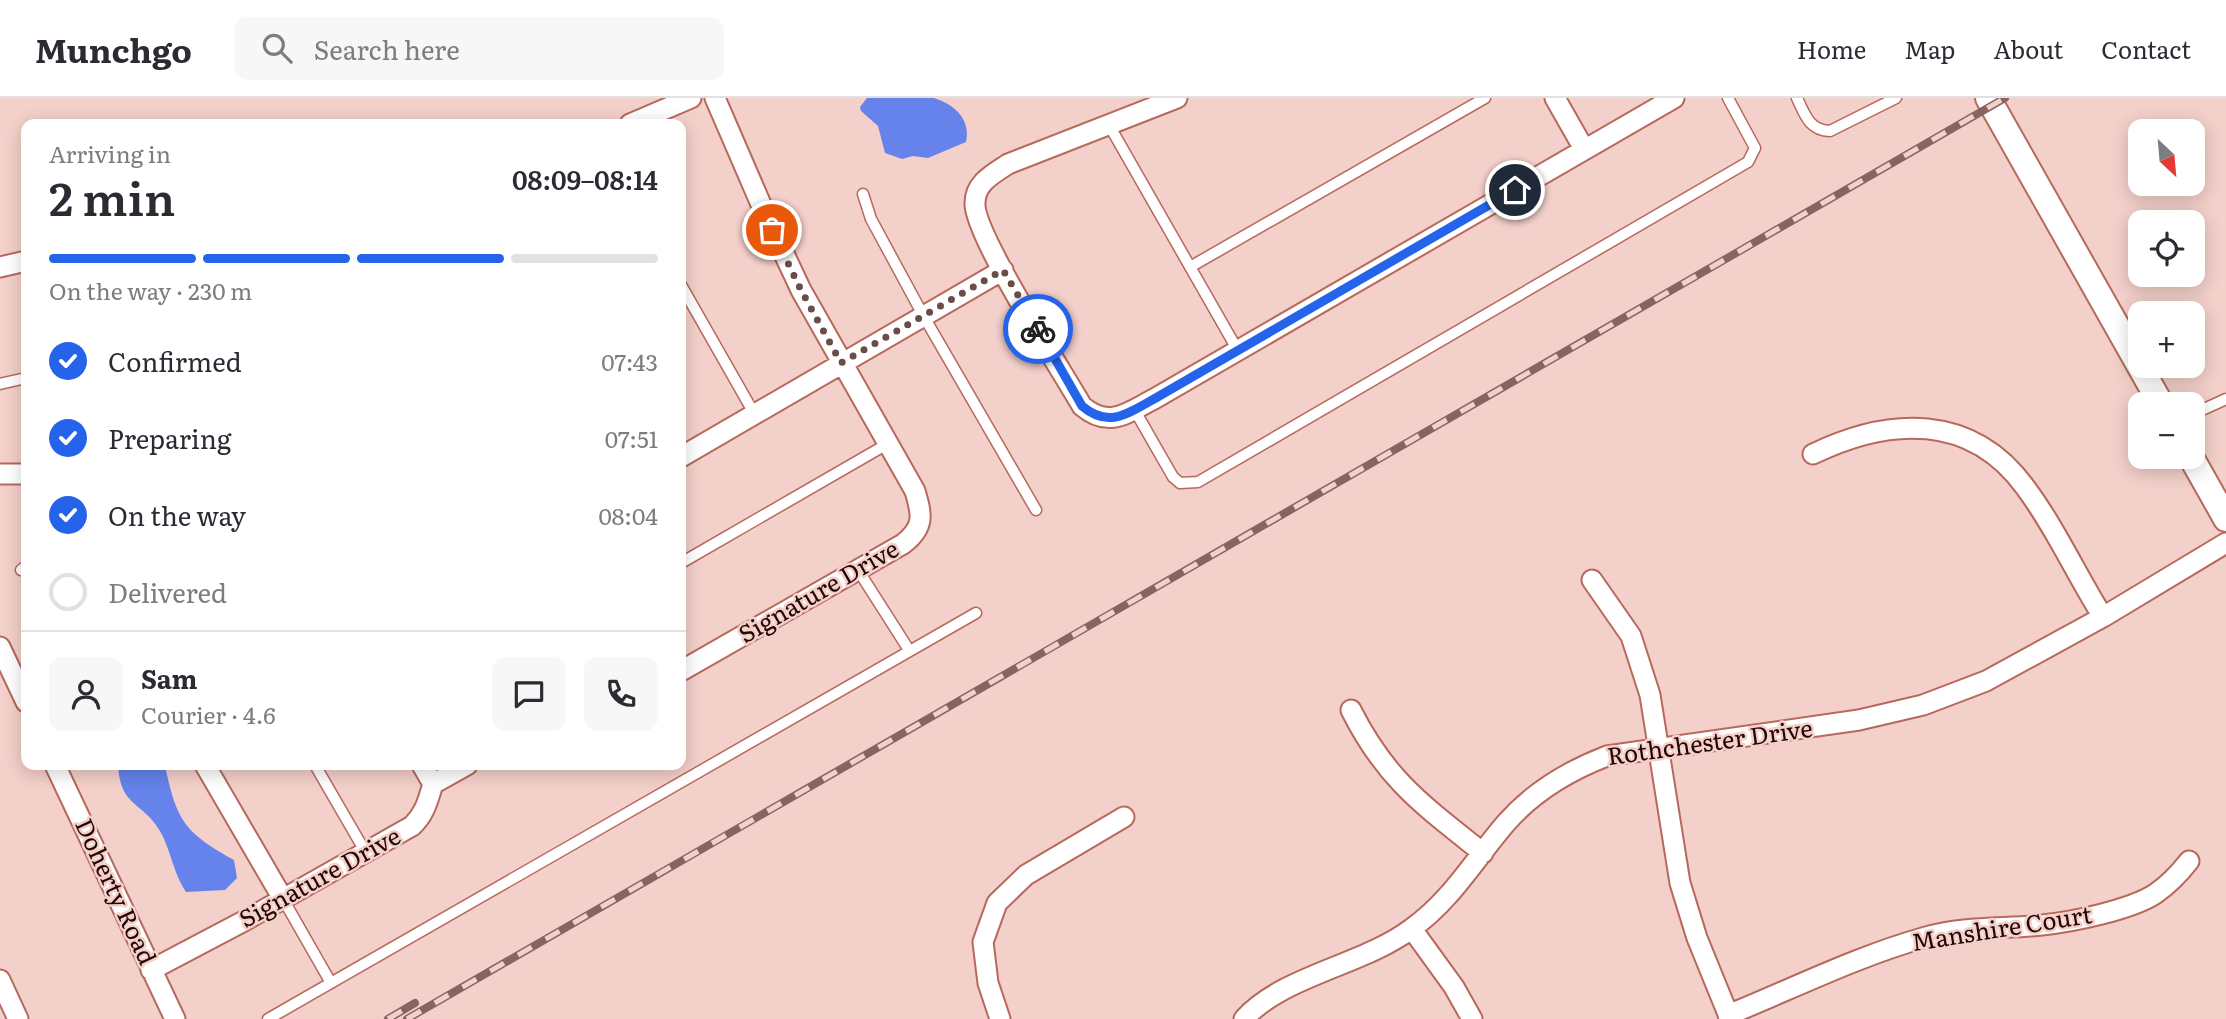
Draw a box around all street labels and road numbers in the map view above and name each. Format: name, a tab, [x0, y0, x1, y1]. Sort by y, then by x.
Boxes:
street label: Signature Drive	[731, 530, 904, 650]
street label: Rothchester Drive	[1605, 709, 1815, 772]
street label: Doherty Road	[68, 812, 167, 970]
street label: Signature Drive	[232, 817, 406, 935]
street label: Manshire Court	[1909, 895, 2095, 958]

